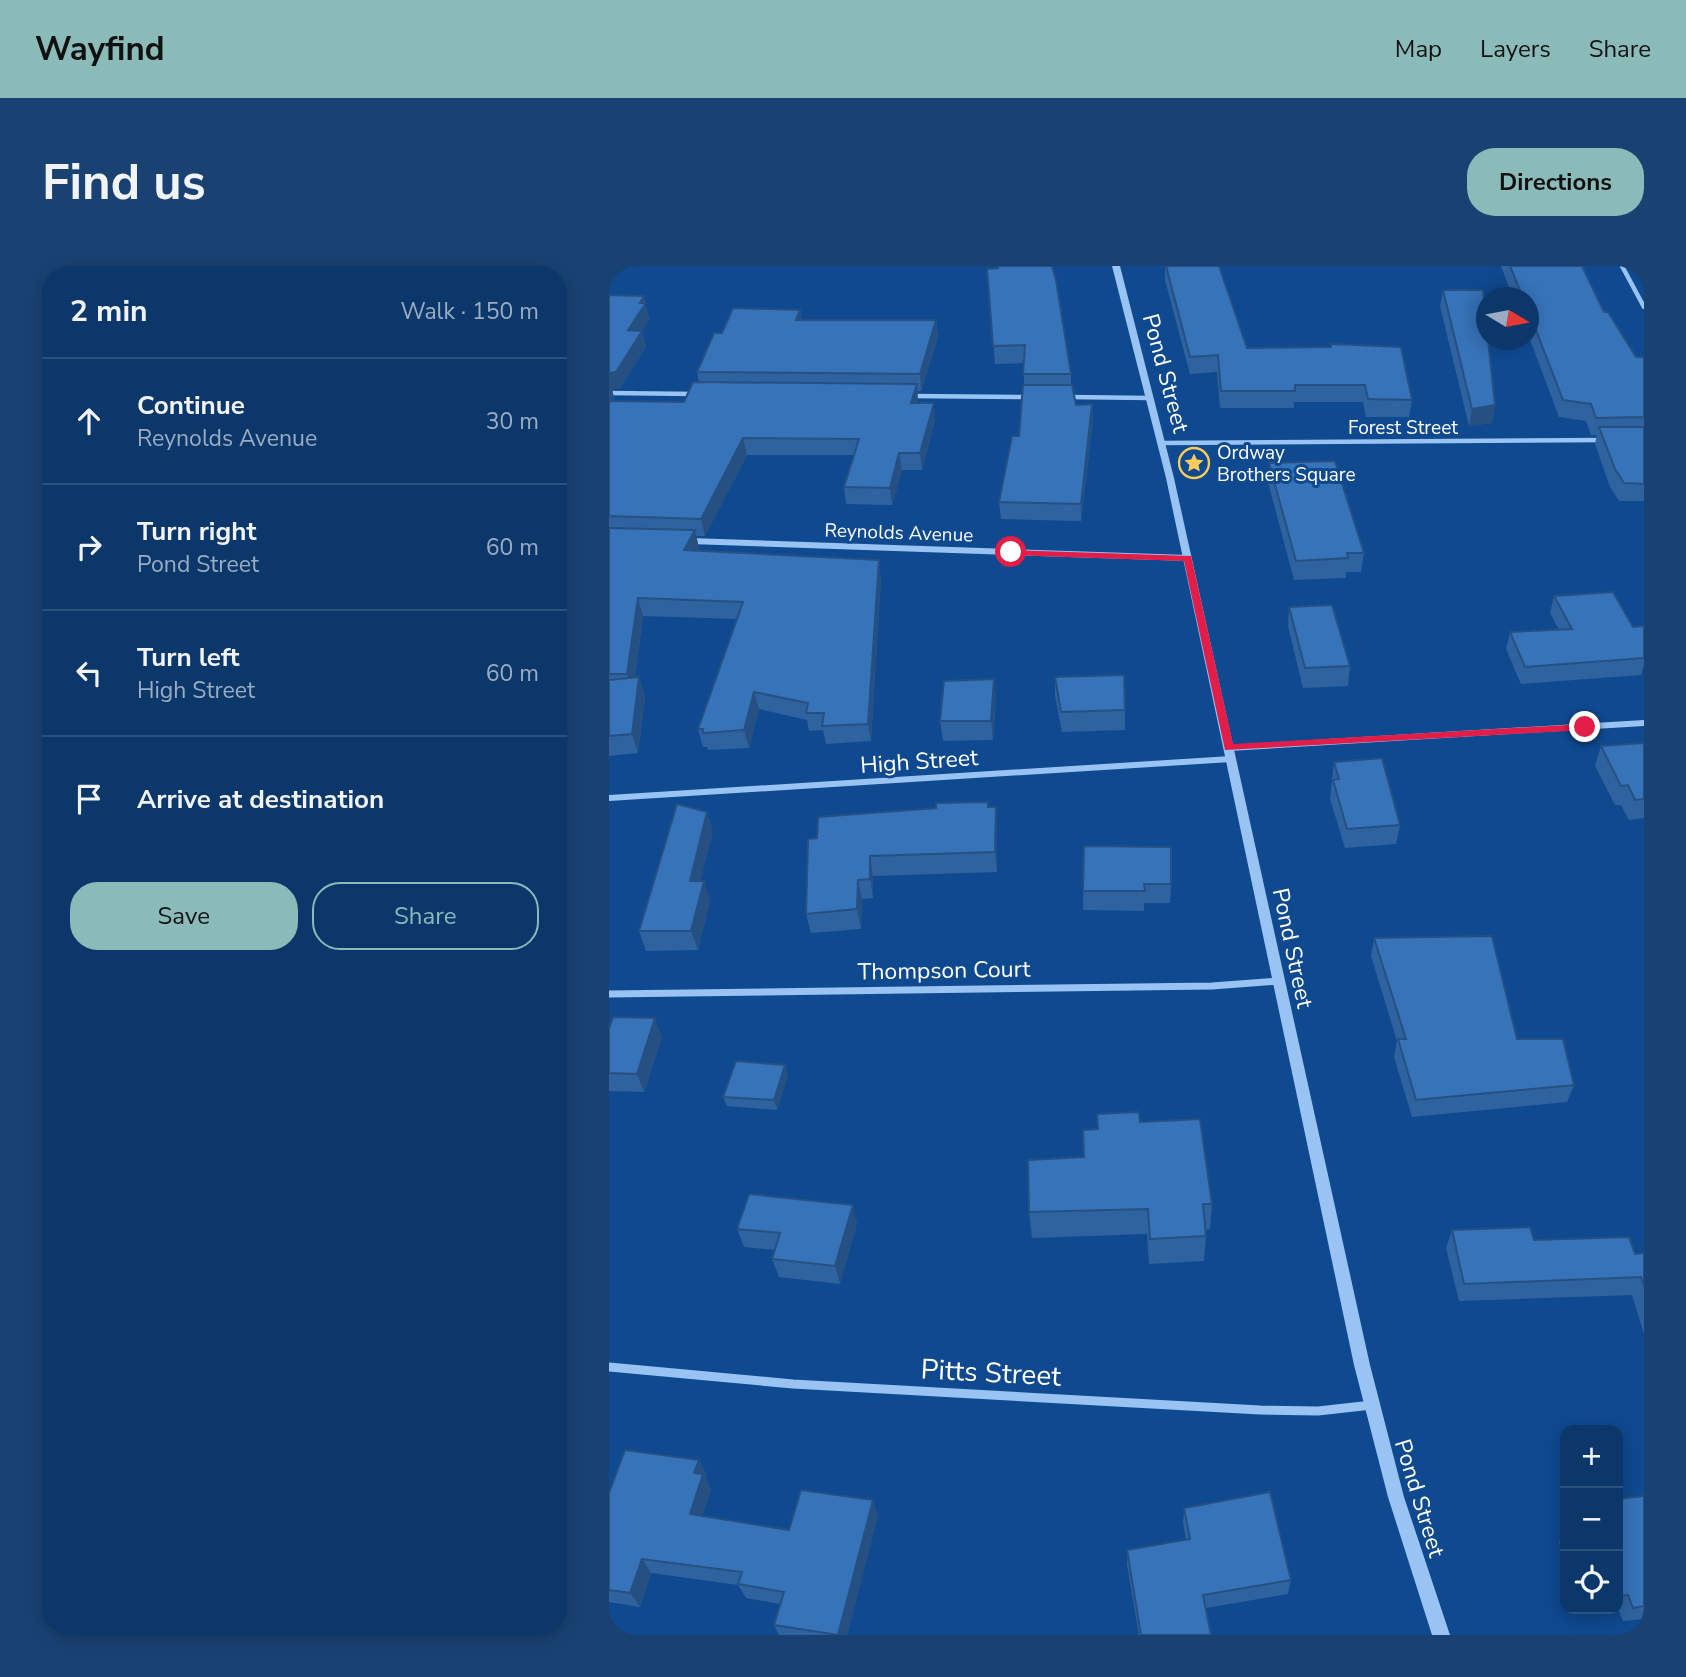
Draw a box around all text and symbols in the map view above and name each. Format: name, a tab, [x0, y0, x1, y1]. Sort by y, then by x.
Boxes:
text: Wayfind	[35, 27, 165, 72]
text: Map	[1395, 33, 1442, 65]
text: Layers	[1480, 33, 1551, 65]
text: Share	[1589, 33, 1651, 65]
button: Directions	[1467, 148, 1644, 216]
text: Find us	[42, 149, 206, 216]
north arrow	[1476, 287, 1539, 350]
text: 2 min	[70, 291, 148, 332]
text: Walk · 150 m	[400, 296, 539, 327]
street label: Pond Street	[1135, 310, 1197, 437]
text: Continue	[137, 388, 245, 423]
icon: ahead	[70, 402, 108, 440]
text: 30 m	[486, 406, 539, 437]
street label: Forest Street	[1348, 415, 1458, 441]
text: Reynolds Avenue	[137, 423, 317, 454]
place label: Ordway Brothers Square	[1217, 440, 1356, 488]
place icon: Ordway Brothers Square	[1177, 446, 1211, 480]
text: Turn right	[137, 514, 256, 549]
street label: Reynolds Avenue	[824, 517, 974, 549]
icon: right	[70, 528, 108, 566]
text: 60 m	[486, 532, 539, 563]
route start	[995, 536, 1026, 567]
text: Pond Street	[137, 549, 259, 580]
text: Turn left	[137, 640, 240, 675]
icon: left	[70, 654, 108, 692]
text: 60 m	[486, 658, 539, 689]
text: High Street	[137, 675, 255, 706]
route end	[1569, 711, 1600, 742]
street label: High Street	[859, 742, 980, 781]
icon: arrive	[70, 780, 108, 818]
text: Arrive at destination	[137, 782, 384, 817]
button: Save	[70, 882, 298, 950]
button: Share	[312, 882, 539, 950]
street label: Pond Street	[1265, 885, 1321, 1012]
street label: Thompson Court	[857, 953, 1032, 988]
street label: Pitts Street	[920, 1350, 1062, 1396]
map controls	[1560, 1425, 1623, 1614]
button: +	[1560, 1425, 1623, 1488]
street label: Pond Street	[1387, 1435, 1452, 1562]
button: −	[1560, 1488, 1623, 1551]
button: locate	[1560, 1551, 1623, 1614]

